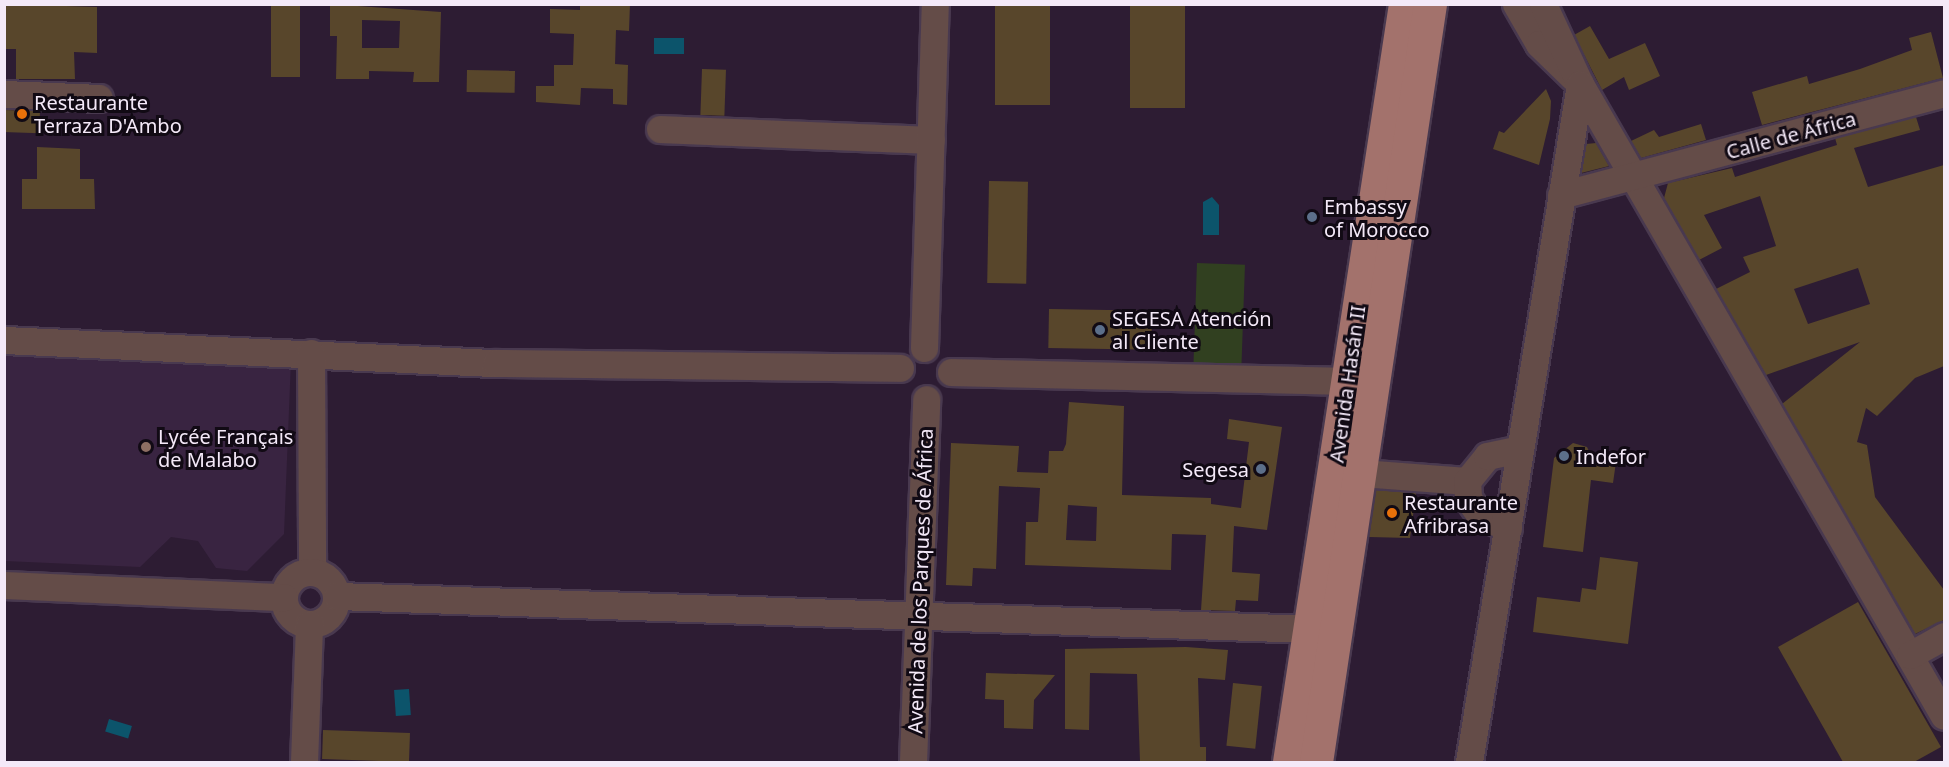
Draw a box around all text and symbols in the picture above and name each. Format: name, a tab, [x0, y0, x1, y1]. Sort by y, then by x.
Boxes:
place label: Restaurante Terraza D'Ambo	[34, 90, 182, 137]
street label: Calle de África	[1723, 106, 1859, 164]
marker: Restaurante Terraza D'Ambo	[15, 107, 29, 121]
place label: Embassy of Morocco	[1324, 194, 1430, 241]
marker: Embassy of Morocco	[1305, 210, 1319, 224]
street label: Avenida Hasán II	[1324, 304, 1370, 464]
place label: SEGESA Atención al Cliente	[1112, 306, 1272, 353]
marker: SEGESA Atención al Cliente	[1093, 323, 1107, 337]
place label: Lycée Français de Malabo	[158, 424, 293, 471]
street label: Avenida de los Parques de África	[903, 428, 937, 734]
marker: Lycée Français de Malabo	[139, 440, 153, 454]
place label: Indefor	[1576, 444, 1646, 468]
marker: Indefor	[1557, 449, 1571, 463]
place label: Segesa	[1182, 457, 1249, 481]
marker: Segesa	[1254, 462, 1268, 476]
place label: Restaurante Afribrasa	[1404, 490, 1518, 537]
marker: Restaurante Afribrasa	[1385, 506, 1399, 520]

